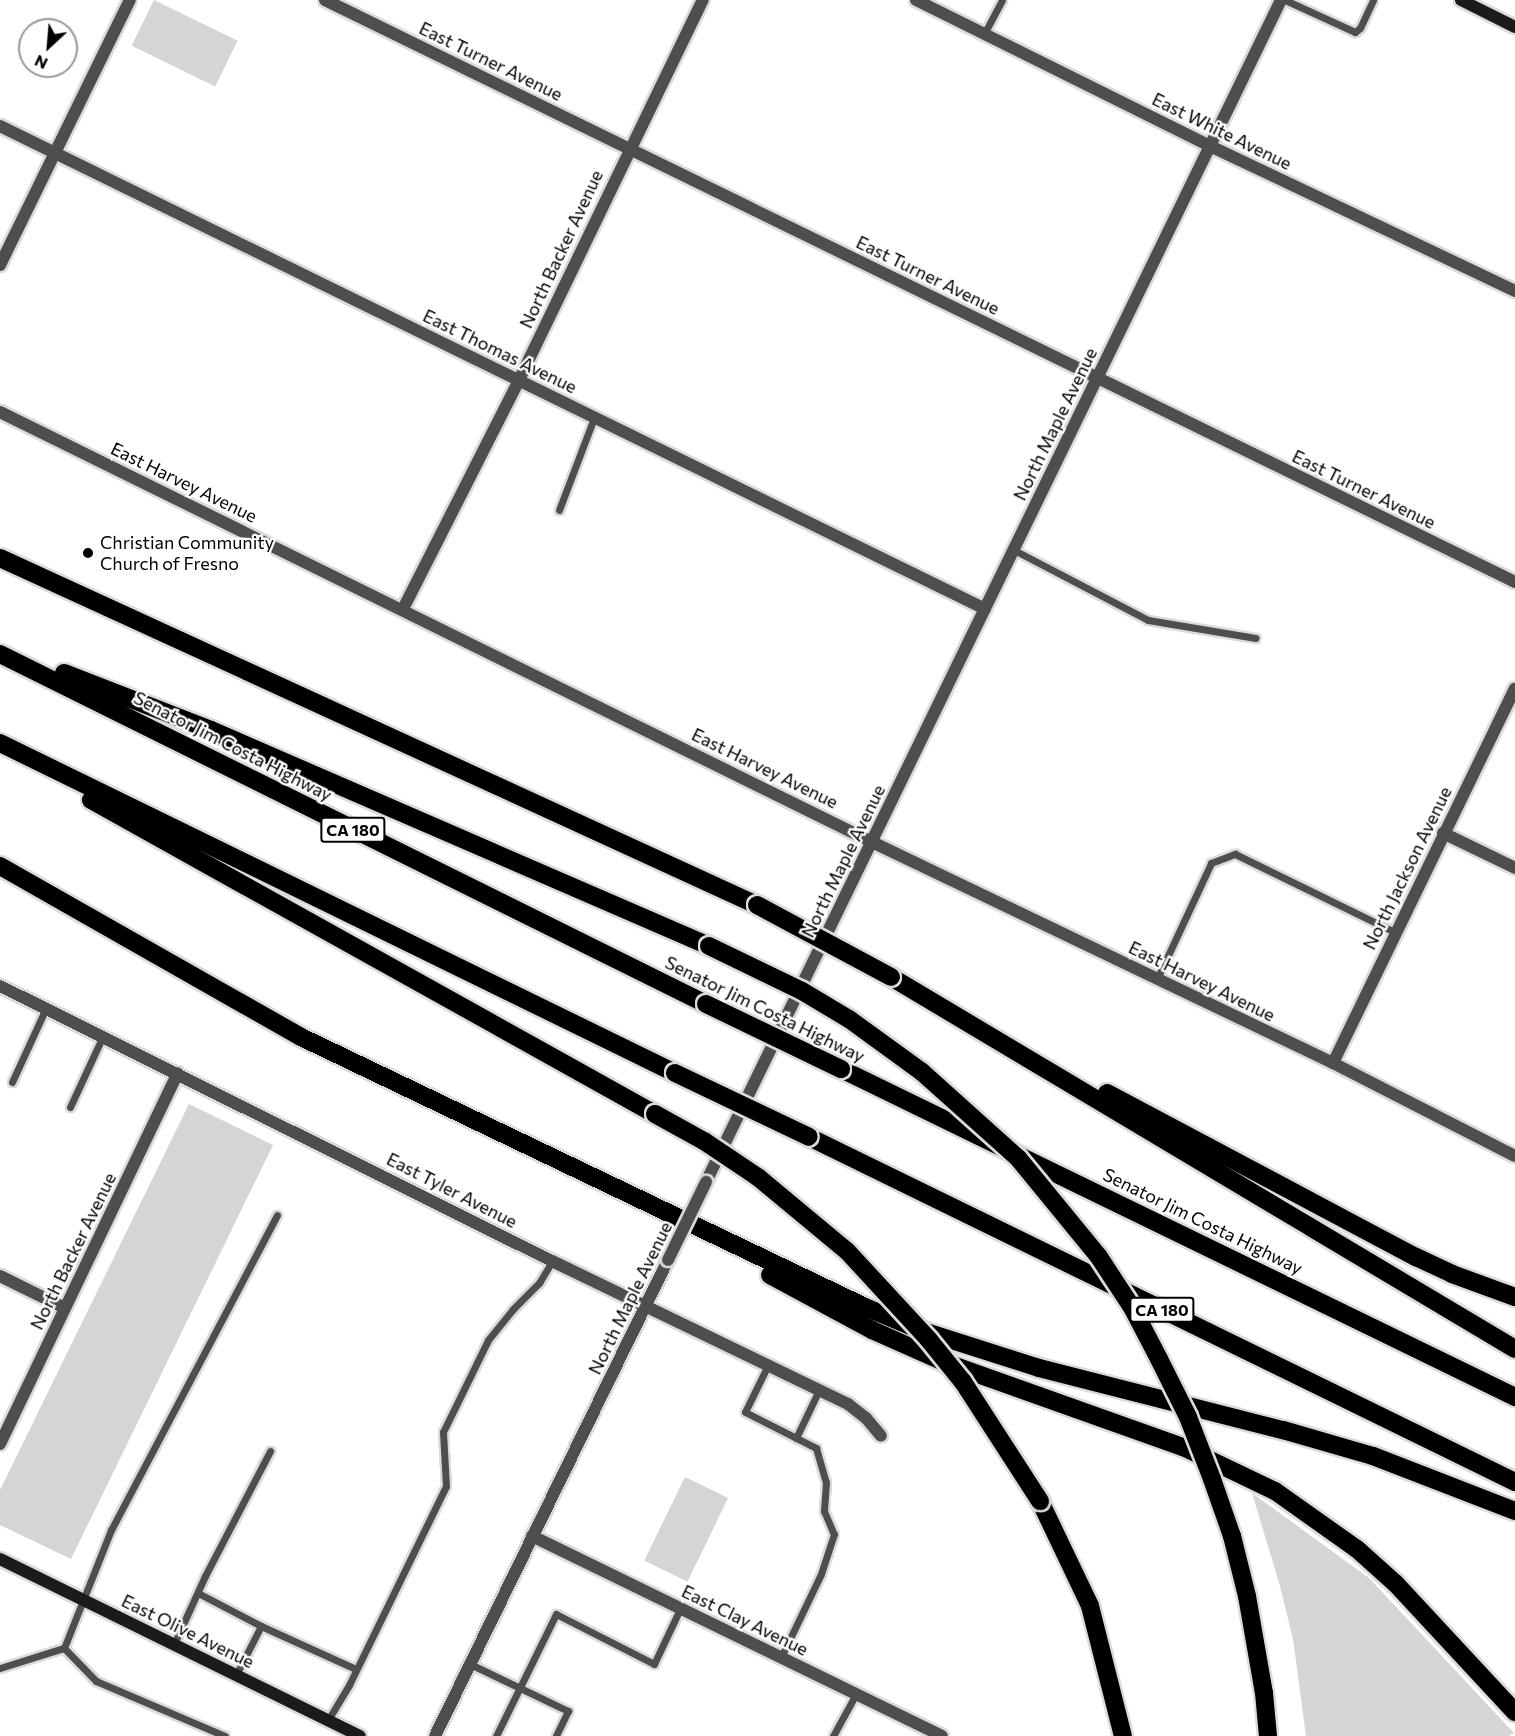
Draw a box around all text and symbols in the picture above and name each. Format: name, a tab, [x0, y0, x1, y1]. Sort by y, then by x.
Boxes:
street label: East Turner Avenue	[416, 17, 566, 105]
north arrow	[18, 18, 78, 78]
text: N	[31, 52, 50, 74]
street label: East White Avenue	[1149, 88, 1295, 174]
street label: North Backer Avenue	[515, 166, 607, 332]
street label: East Turner Avenue	[853, 231, 1003, 319]
street label: East Thomas Avenue	[420, 304, 580, 398]
street label: North Maple Avenue	[1009, 344, 1101, 504]
street label: East Harvey Avenue	[107, 437, 261, 527]
street label: East Turner Avenue	[1289, 445, 1439, 533]
place label: Christian Community Church of Fresno	[100, 532, 274, 574]
marker: Christian Community Church of Fresno	[81, 546, 95, 560]
street label: Senator Jim Costa Highway	[130, 687, 336, 805]
street label: East Harvey Avenue	[688, 723, 842, 813]
street label: North Maple Avenue	[797, 781, 889, 941]
street label: North Jackson Avenue	[1358, 783, 1456, 953]
road number: CA 180	[320, 817, 386, 843]
street label: East Harvey Avenue	[1125, 936, 1279, 1026]
street label: Senator Jim Costa Highway	[662, 951, 868, 1067]
street label: East Tyler Avenue	[383, 1148, 521, 1232]
street label: Senator Jim Costa Highway	[1100, 1163, 1306, 1279]
street label: North Backer Avenue	[26, 1169, 120, 1333]
street label: North Maple Avenue	[584, 1218, 676, 1378]
road number: CA 180	[1129, 1297, 1195, 1323]
street label: East Clay Avenue	[678, 1580, 812, 1660]
street label: East Olive Avenue	[118, 1590, 258, 1672]

